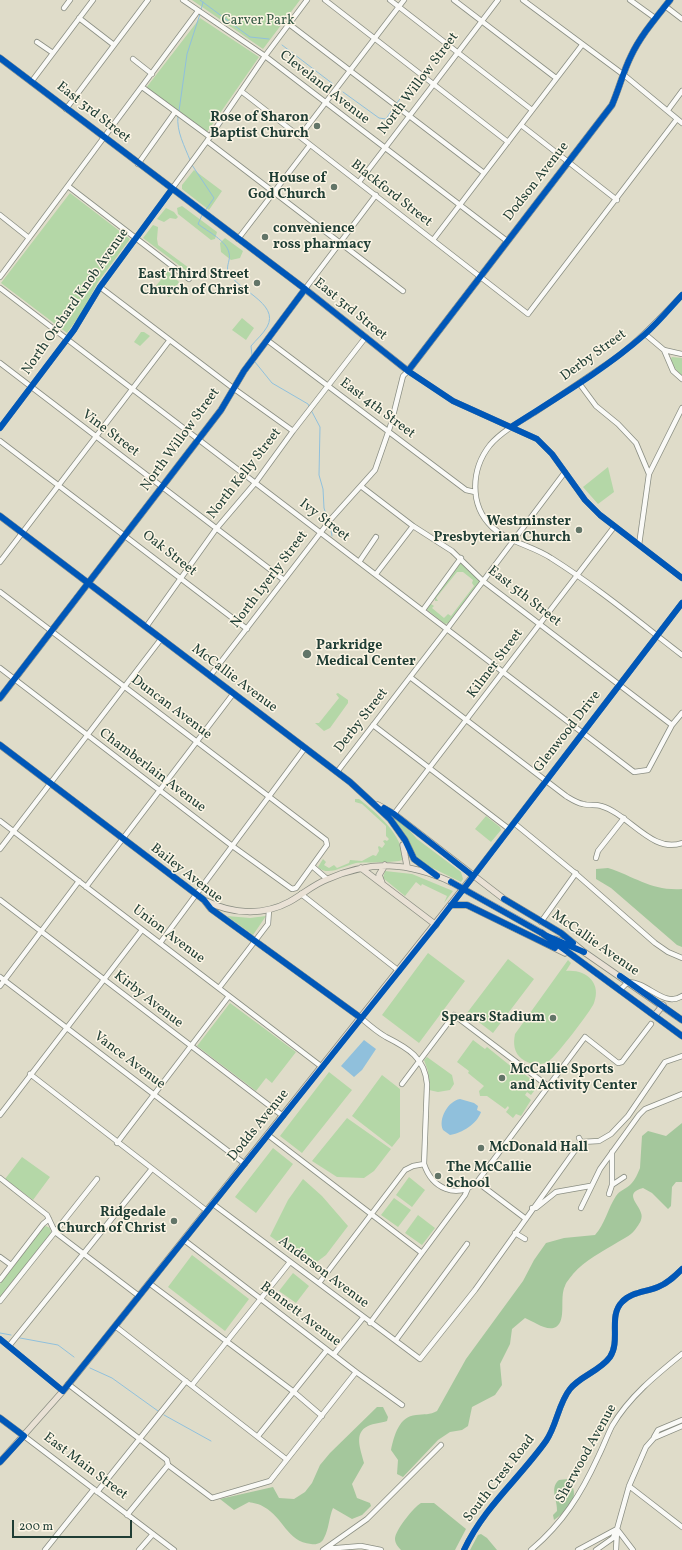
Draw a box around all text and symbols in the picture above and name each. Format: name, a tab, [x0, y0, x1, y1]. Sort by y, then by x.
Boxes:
park label: Carver Park	[221, 13, 295, 29]
street label: North Willow Street	[375, 30, 463, 138]
street label: Cleveland Avenue	[276, 48, 372, 128]
street label: East 3rd Street	[53, 79, 133, 147]
place label: Rose of Sharon Baptist Church	[210, 110, 309, 142]
marker: Rose of Sharon Baptist Church	[312, 121, 322, 131]
street label: Dodson Avenue	[501, 139, 573, 225]
street label: Blackford Street	[347, 157, 435, 231]
place label: House of God Church	[248, 171, 326, 204]
marker: House of God Church	[329, 182, 339, 192]
place label: convenience ross pharmacy	[273, 221, 371, 254]
street label: North Orchard Knob Avenue	[19, 225, 133, 379]
marker: convenience ross pharmacy	[260, 232, 270, 242]
place label: East Third Street Church of Christ	[138, 267, 249, 300]
street label: East 3rd Street	[310, 275, 390, 345]
marker: East Third Street Church of Christ	[252, 278, 262, 288]
street label: Derby Street	[558, 326, 630, 386]
street label: East 4th Street	[336, 375, 418, 443]
street label: North Willow Street	[138, 385, 224, 495]
street label: Vine Street	[78, 407, 142, 461]
street label: North Kelly Street	[204, 425, 286, 523]
street label: Ivy Street	[295, 496, 353, 546]
place label: Westminster Presbyterian Church	[434, 514, 571, 546]
marker: Westminster Presbyterian Church	[574, 525, 584, 535]
street label: Oak Street	[138, 528, 200, 580]
street label: North Lyerly Street	[228, 528, 312, 632]
street label: East 5th Street	[484, 563, 564, 631]
street label: Kilmer Street	[465, 626, 527, 702]
place label: Parkridge Medical Center	[316, 638, 416, 670]
street label: McCallie Avenue	[188, 641, 280, 717]
marker: Parkridge Medical Center	[301, 648, 313, 660]
street label: Duncan Avenue	[127, 672, 215, 744]
street label: Derby Street	[332, 685, 392, 757]
street label: Glenwood Drive	[531, 688, 605, 776]
street label: Chamberlain Avenue	[95, 725, 209, 817]
street label: Bailey Avenue	[147, 841, 225, 907]
street label: Union Avenue	[128, 902, 208, 968]
street label: McCallie Avenue	[548, 908, 642, 980]
street label: Kirby Avenue	[110, 968, 186, 1032]
place label: Spears Stadium	[441, 1010, 545, 1026]
marker: Spears Stadium	[548, 1013, 558, 1023]
street label: Vance Avenue	[90, 1029, 168, 1093]
place label: McCallie Sports and Activity Center	[510, 1062, 637, 1094]
marker: McCallie Sports and Activity Center	[497, 1073, 507, 1083]
street label: Dodds Avenue	[225, 1087, 293, 1165]
place label: McDonald Hall	[489, 1140, 588, 1156]
marker: McDonald Hall	[476, 1143, 486, 1153]
place label: The McCallie School	[446, 1160, 532, 1192]
marker: The McCallie School	[433, 1171, 443, 1181]
place label: Ridgedale Church of Christ	[57, 1205, 166, 1238]
marker: Ridgedale Church of Christ	[169, 1216, 179, 1226]
street label: Anderson Avenue	[274, 1233, 372, 1313]
street label: Bennett Avenue	[256, 1279, 344, 1351]
street label: Sherwood Avenue	[553, 1402, 621, 1506]
street label: East Main Street	[40, 1430, 130, 1504]
street label: South Crest Road	[461, 1432, 539, 1526]
scale bar	[14, 1512, 134, 1538]
text: 200 m	[19, 1519, 53, 1535]

